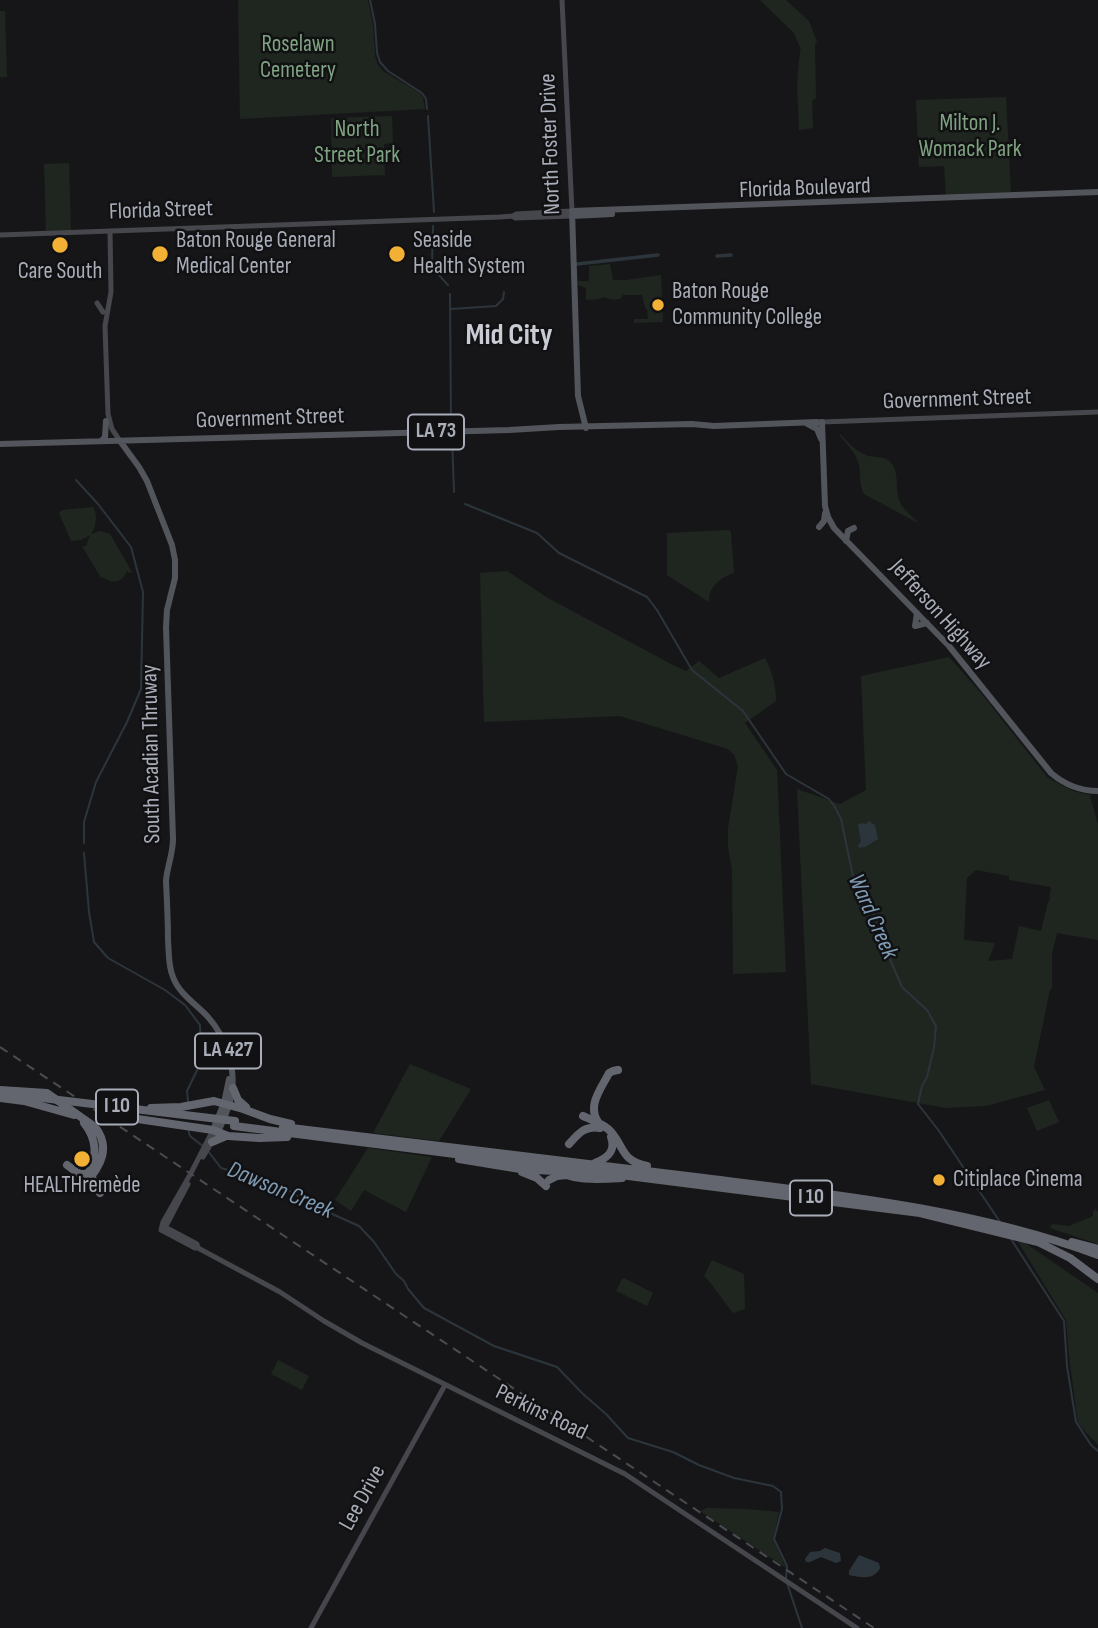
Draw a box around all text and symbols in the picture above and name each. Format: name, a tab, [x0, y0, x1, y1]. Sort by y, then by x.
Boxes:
park label: Roselawn Cemetery	[260, 31, 336, 85]
street label: North Foster Drive	[535, 73, 567, 215]
park label: Milton J. Womack Park	[918, 110, 1022, 164]
park label: North Street Park	[314, 116, 400, 170]
street label: Florida Boulevard	[739, 173, 871, 205]
street label: Florida Street	[109, 195, 213, 227]
place label: Baton Rouge General Medical Center	[176, 227, 336, 281]
place label: Seaside Health System	[413, 227, 525, 281]
marker: Care South	[50, 235, 70, 255]
marker: Baton Rouge General Medical Center	[150, 244, 170, 264]
marker: Seaside Health System	[387, 244, 407, 264]
place label: Care South	[18, 258, 102, 286]
place label: Baton Rouge Community College	[672, 278, 822, 332]
marker: Baton Rouge Community College	[650, 297, 666, 313]
district label: Mid City	[466, 318, 552, 354]
street label: Government Street	[882, 384, 1032, 416]
street label: Government Street	[195, 403, 345, 435]
road number: LA 73	[408, 414, 464, 450]
street label: Jefferson Highway	[883, 554, 997, 676]
street label: South Acadian Thruway	[137, 664, 167, 844]
water label: Ward Creek	[841, 870, 903, 964]
road number: LA 427	[195, 1034, 261, 1068]
road number: I 10	[96, 1090, 138, 1124]
marker: HEALTHremède	[72, 1149, 92, 1169]
water label: Dawson Creek	[223, 1156, 337, 1226]
place label: Citiplace Cinema	[953, 1166, 1083, 1194]
place label: HEALTHremède	[23, 1172, 141, 1200]
marker: Citiplace Cinema	[931, 1172, 947, 1188]
road number: I 10	[790, 1180, 832, 1216]
street label: Perkins Road	[491, 1379, 591, 1447]
street label: Lee Drive	[334, 1460, 392, 1536]

